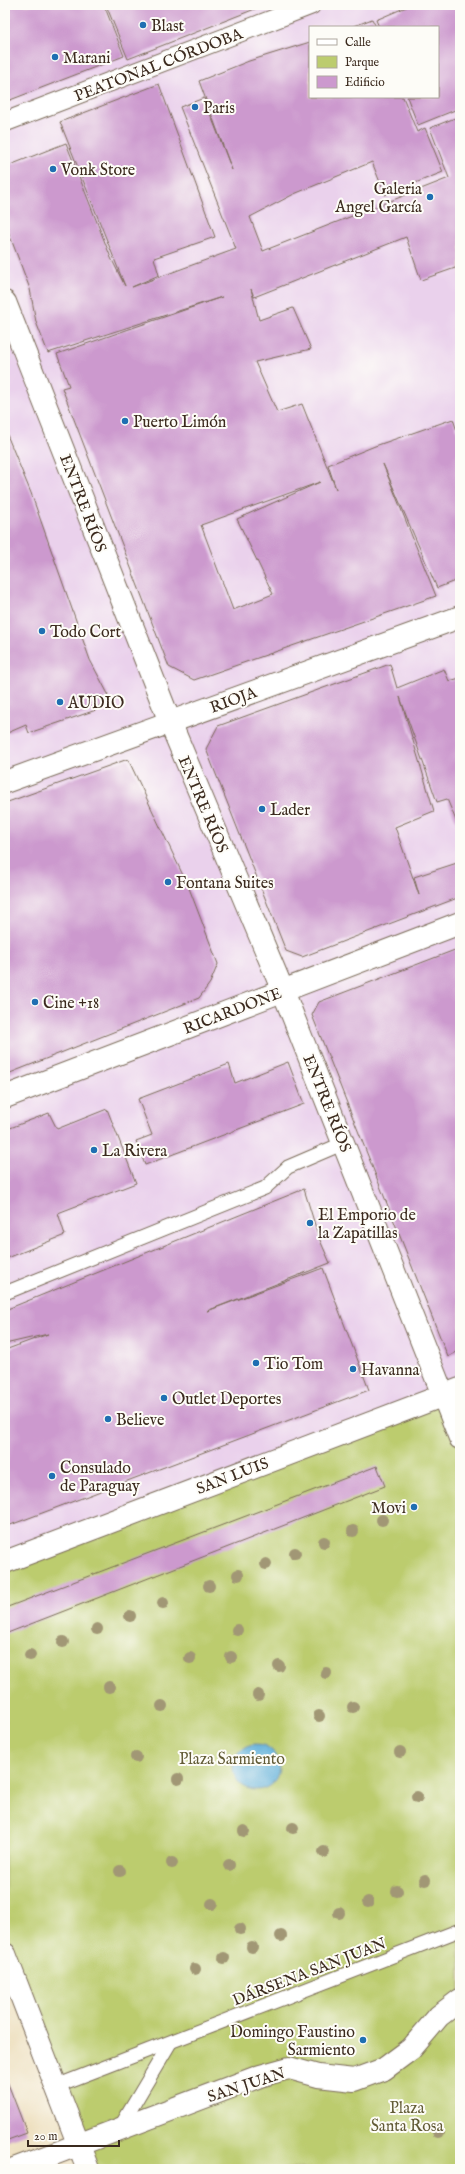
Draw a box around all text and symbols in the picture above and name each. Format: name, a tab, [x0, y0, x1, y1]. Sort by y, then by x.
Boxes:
place label: Blast	[151, 17, 185, 37]
marker: Blast	[138, 20, 148, 30]
street label: PEATONAL CÓRDOBA	[71, 22, 247, 107]
legend	[309, 26, 439, 98]
text: Calle	[345, 35, 371, 50]
place label: Marani	[63, 49, 111, 69]
marker: Marani	[50, 52, 60, 62]
text: Parque	[345, 55, 380, 71]
text: Edificio	[345, 75, 385, 90]
place label: Paris	[203, 99, 235, 119]
marker: Paris	[190, 102, 200, 112]
place label: Vonk Store	[60, 161, 135, 181]
marker: Vonk Store	[48, 164, 58, 174]
place label: Galeria Angel García	[334, 180, 422, 218]
marker: Galeria Angel García	[425, 192, 435, 202]
place label: Puerto Limón	[133, 413, 227, 433]
marker: Puerto Limón	[120, 416, 130, 426]
street label: ENTRE RÍOS	[54, 451, 112, 556]
place label: Todo Cort	[50, 623, 121, 643]
marker: Todo Cort	[37, 626, 47, 636]
street label: RIOJA	[207, 683, 261, 719]
place label: AUDIO	[67, 694, 124, 714]
marker: AUDIO	[55, 697, 65, 707]
street label: ENTRE RÍOS	[173, 752, 233, 856]
place label: Lader	[270, 801, 310, 821]
marker: Lader	[257, 804, 267, 814]
place label: Fontana Suites	[176, 874, 274, 894]
marker: Fontana Suites	[163, 877, 173, 887]
street label: RICARDONE	[181, 984, 285, 1040]
place label: Cine +18	[43, 994, 99, 1014]
marker: Cine +18	[30, 997, 40, 1007]
street label: ENTRE RÍOS	[297, 1051, 357, 1155]
place label: La Rivera	[102, 1142, 167, 1162]
marker: La Rivera	[89, 1145, 99, 1155]
place label: El Emporio de la Zapatillas	[318, 1206, 416, 1244]
marker: El Emporio de la Zapatillas	[305, 1218, 315, 1228]
place label: Tio Tom	[264, 1355, 323, 1375]
marker: Tio Tom	[251, 1358, 261, 1368]
place label: Havanna	[361, 1361, 419, 1381]
marker: Havanna	[348, 1364, 358, 1374]
place label: Outlet Deportes	[172, 1390, 282, 1410]
marker: Outlet Deportes	[159, 1393, 169, 1403]
place label: Believe	[116, 1411, 164, 1431]
marker: Believe	[103, 1414, 113, 1424]
street label: SAN LUIS	[194, 1454, 272, 1500]
place label: Consulado de Paraguay	[60, 1459, 140, 1497]
marker: Consulado de Paraguay	[47, 1471, 57, 1481]
place label: Movi	[371, 1499, 406, 1519]
marker: Movi	[409, 1502, 419, 1512]
park label: Plaza Sarmiento	[179, 1750, 285, 1770]
street label: DÁRSENA SAN JUAN	[229, 1932, 389, 2011]
place label: Domingo Faustino Sarmiento	[230, 2023, 355, 2061]
marker: Domingo Faustino Sarmiento	[358, 2035, 368, 2045]
street label: SAN JUAN	[205, 2064, 288, 2108]
park label: Plaza Santa Rosa	[371, 2099, 443, 2137]
scale bar	[28, 2122, 119, 2148]
text: 20 m	[34, 2129, 57, 2144]

